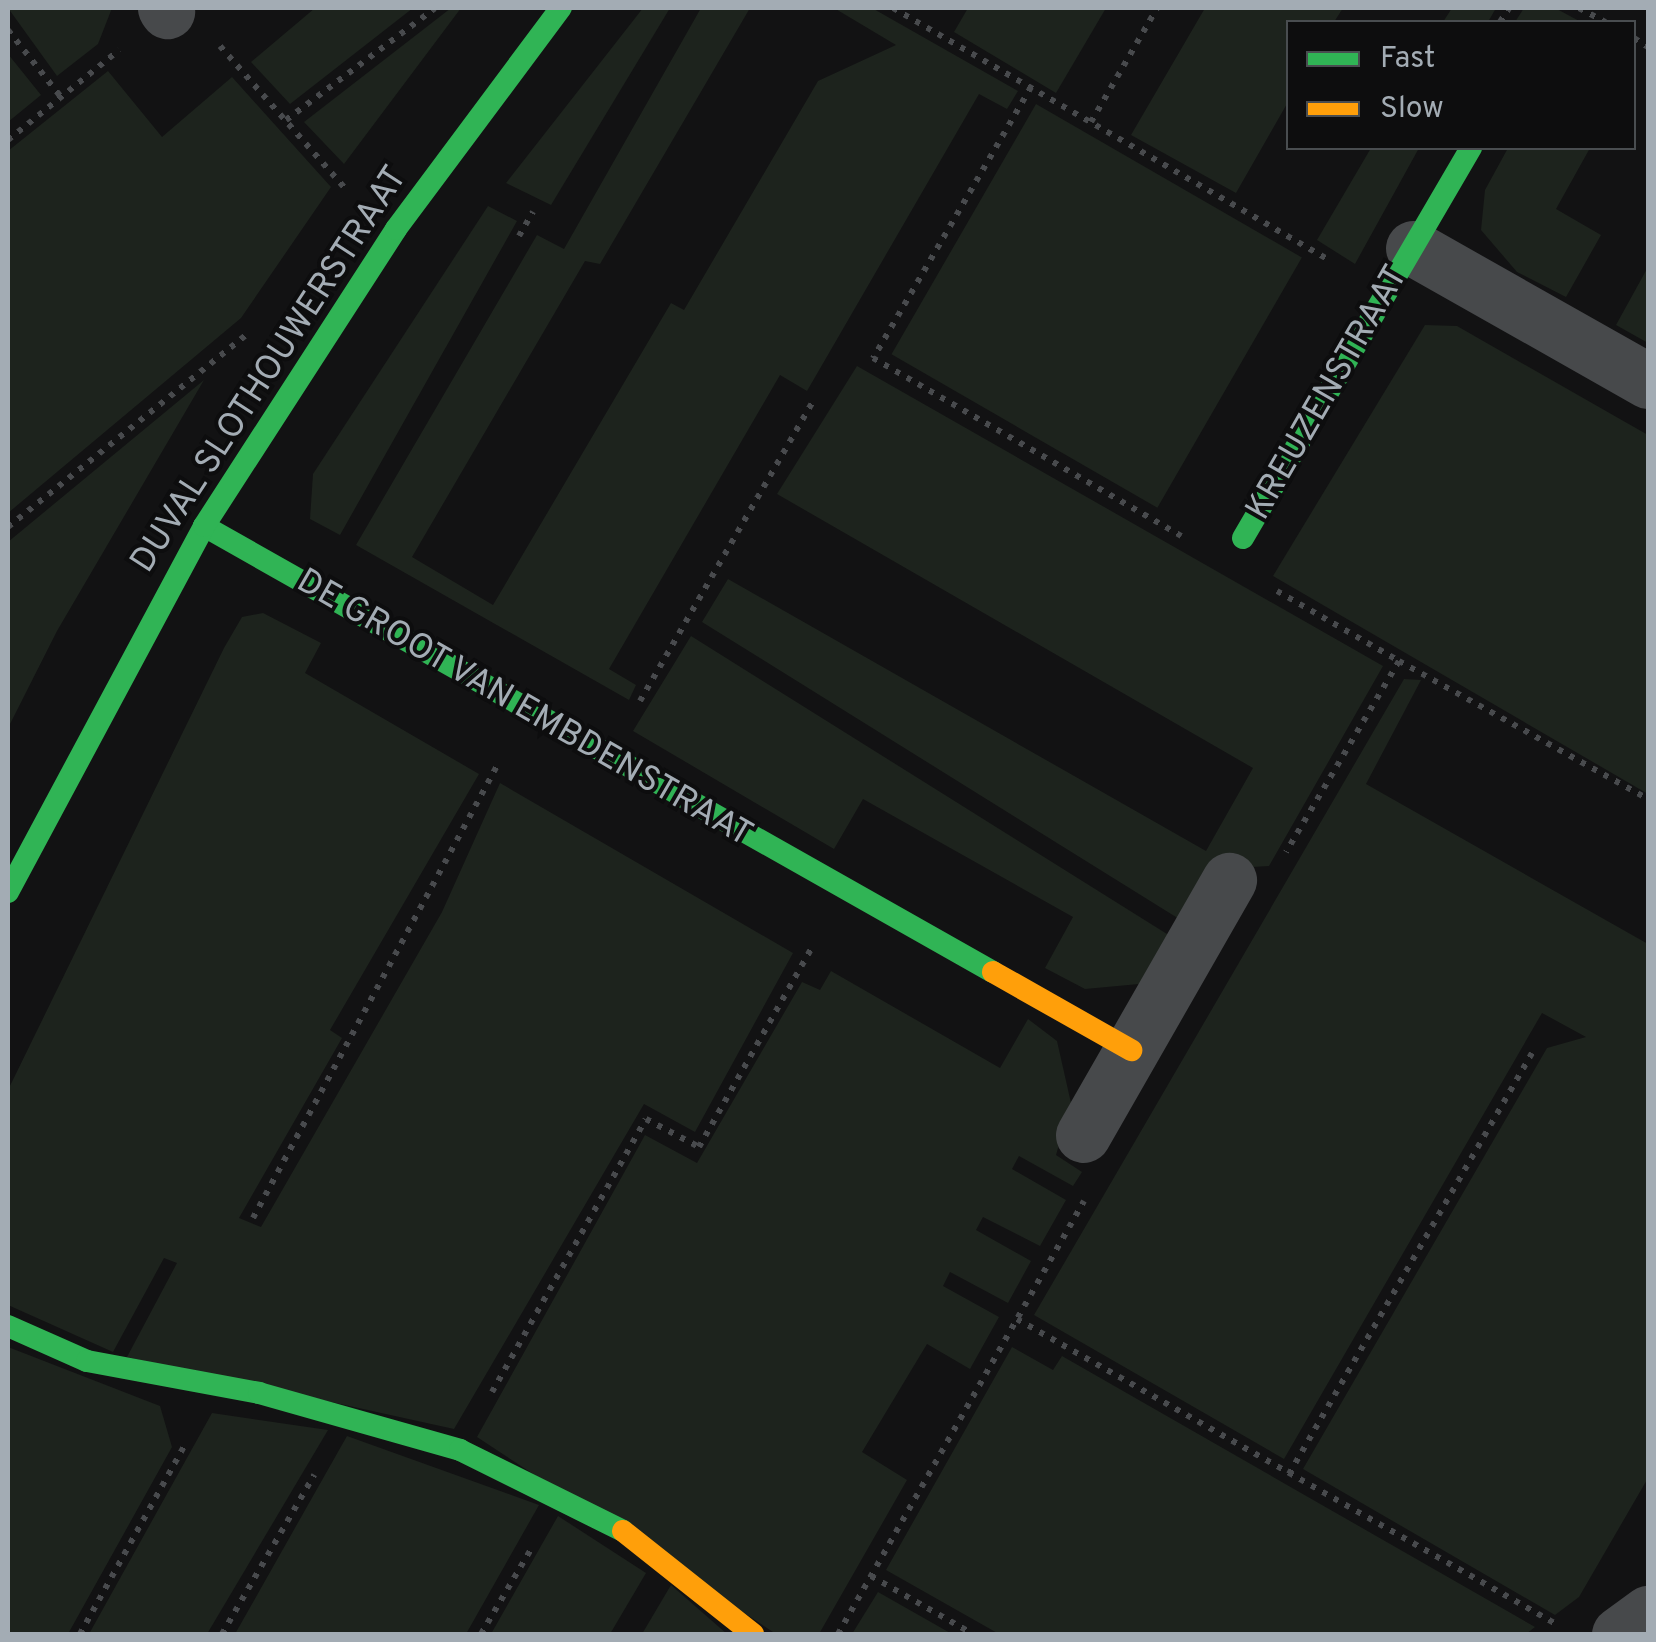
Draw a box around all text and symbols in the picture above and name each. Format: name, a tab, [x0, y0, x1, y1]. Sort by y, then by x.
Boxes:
legend	[1286, 20, 1636, 150]
text: Fast	[1380, 41, 1435, 78]
text: Slow	[1380, 91, 1444, 128]
street label: DUVAL SLOTHOUWERSTRAAT	[123, 159, 417, 581]
street label: KREUZENSTRAAT	[1238, 258, 1418, 528]
street label: DE GROOT VAN EMBDENSTRAAT	[287, 560, 761, 858]

